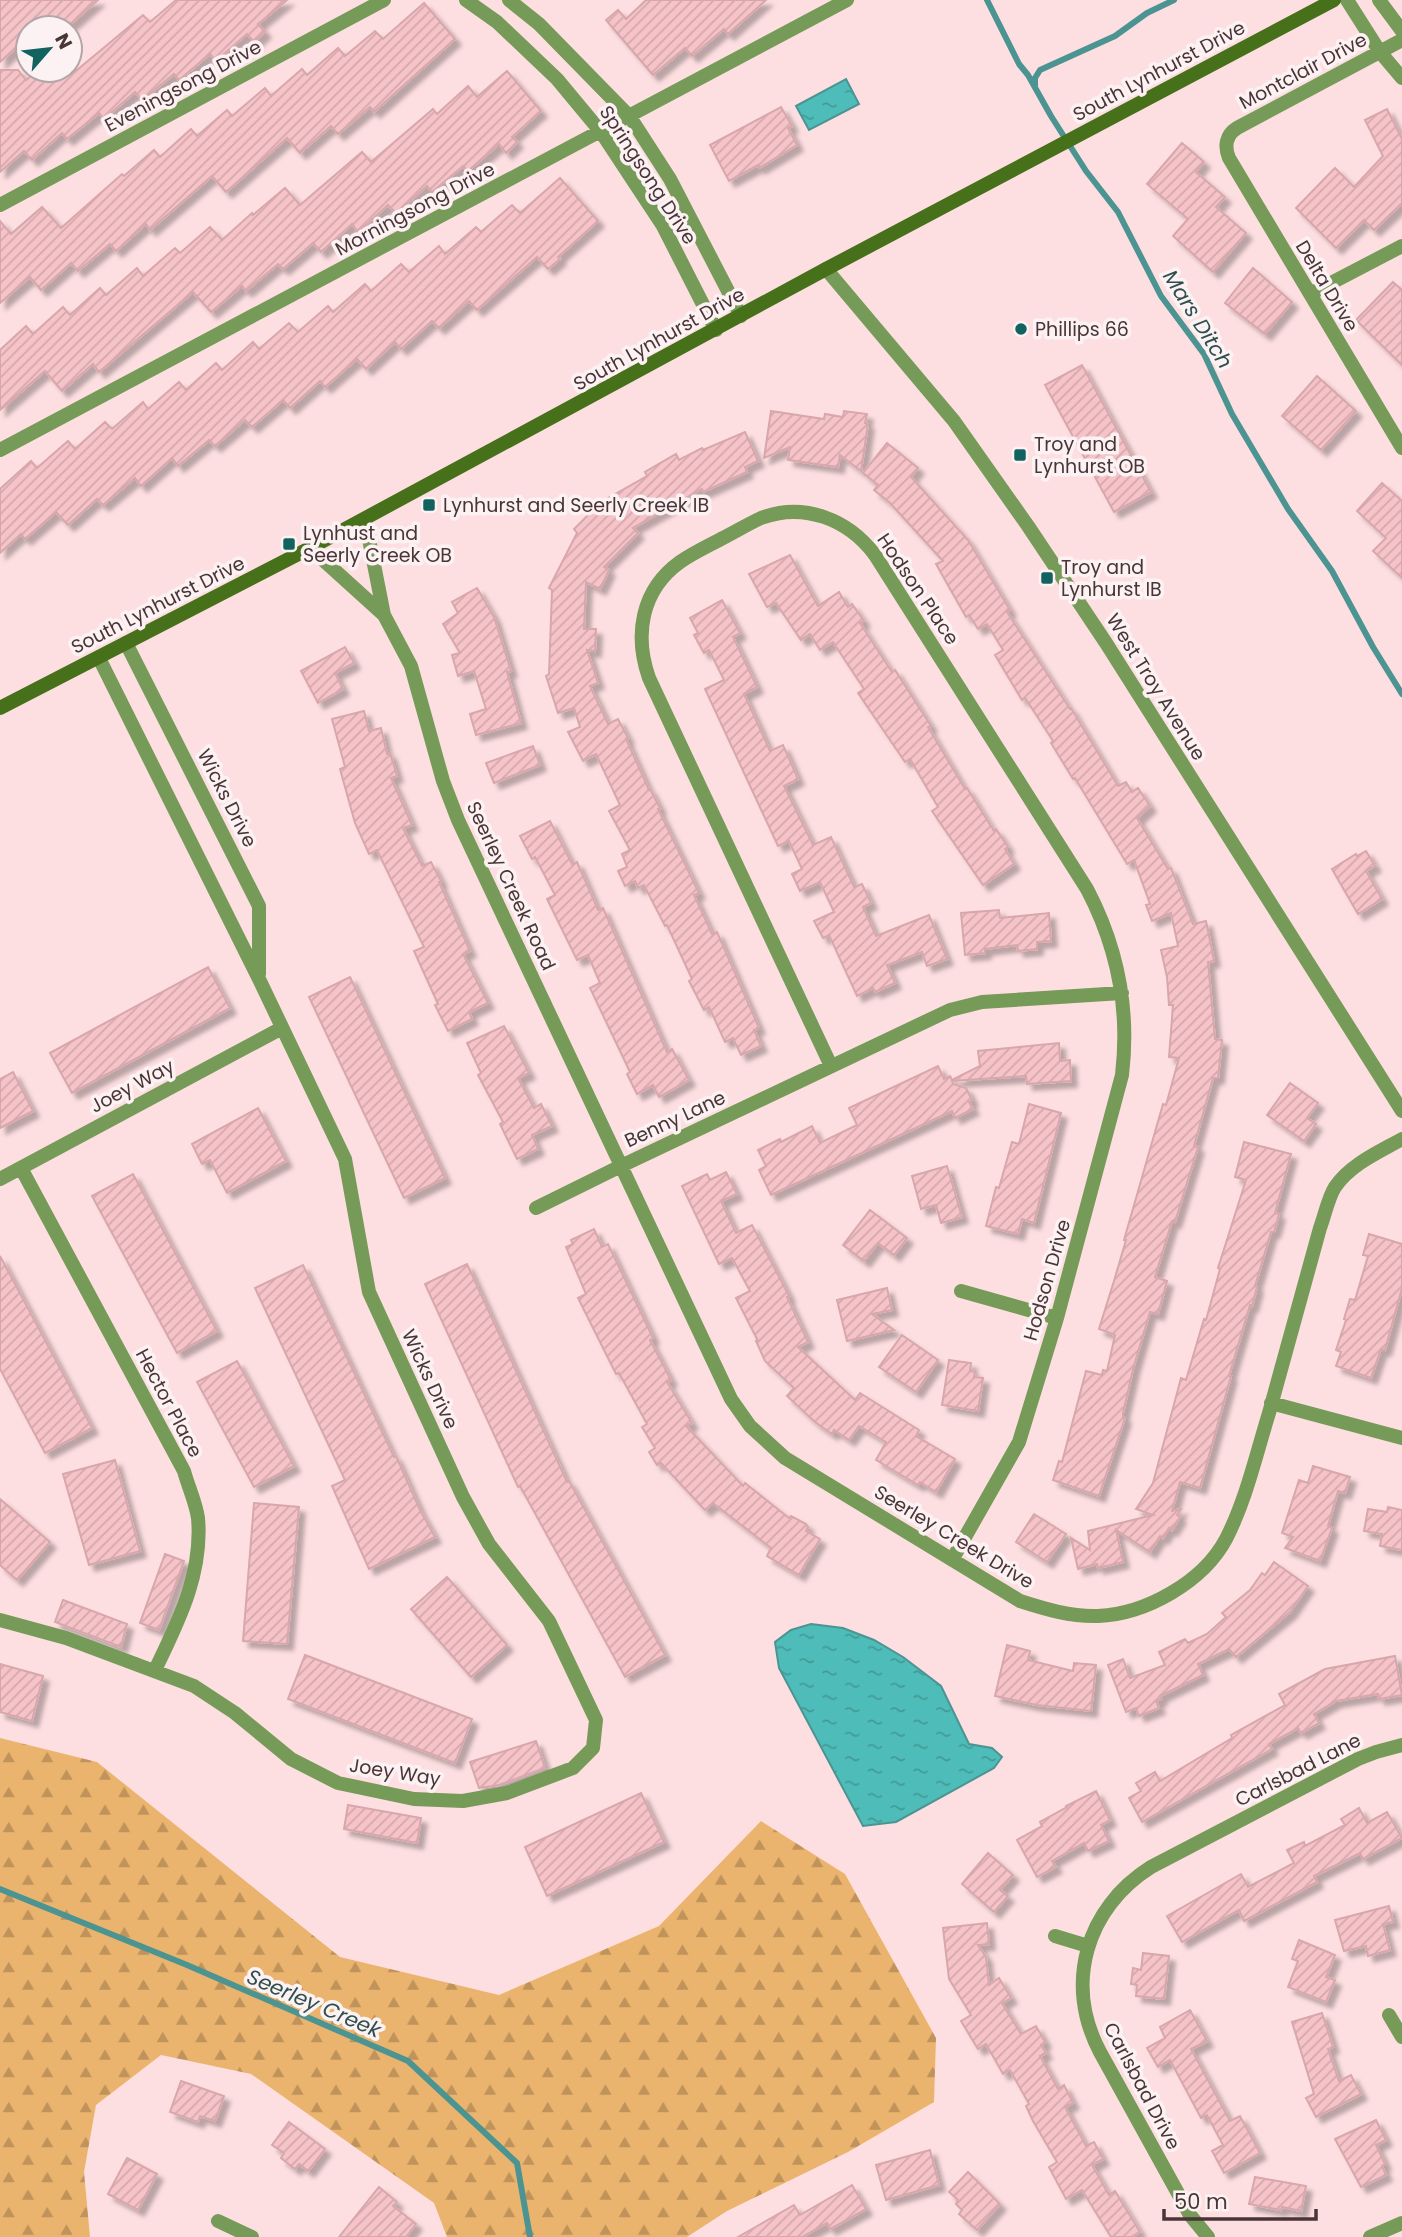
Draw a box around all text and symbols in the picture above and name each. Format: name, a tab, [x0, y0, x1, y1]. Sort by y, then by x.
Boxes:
north arrow	[14, 14, 84, 84]
street label: South Lynhurst Drive	[1068, 14, 1250, 128]
street label: Montclair Drive	[1234, 26, 1372, 116]
text: N	[48, 29, 79, 54]
street label: Eveningsong Drive	[100, 33, 266, 139]
street label: Springsong Drive	[593, 100, 703, 250]
street label: Morningsong Drive	[330, 155, 500, 263]
street label: Delta Drive	[1289, 235, 1365, 337]
water label: Mars Ditch	[1156, 264, 1240, 374]
street label: South Lynhurst Drive	[569, 281, 749, 397]
place label: Phillips 66	[1035, 316, 1129, 343]
marker: Phillips 66	[1013, 321, 1029, 337]
place label: Troy and Lynhurst OB	[1034, 431, 1145, 480]
marker: Troy and Lynhurst OB	[1012, 447, 1028, 463]
place label: Lynhurst and Seerly Creek IB	[443, 492, 709, 519]
marker: Lynhurst and Seerly Creek IB	[421, 497, 437, 513]
place label: Lynhust and Seerly Creek OB	[303, 520, 452, 569]
street label: Hodson Place	[871, 528, 965, 650]
marker: Lynhust and Seerly Creek OB	[281, 536, 297, 552]
street label: South Lynhurst Drive	[66, 549, 250, 661]
place label: Troy and Lynhurst IB	[1061, 554, 1162, 603]
marker: Troy and Lynhurst IB	[1039, 570, 1055, 586]
street label: West Troy Avenue	[1100, 608, 1212, 766]
street label: Wicks Drive	[191, 744, 263, 852]
street label: Seerley Creek Road	[460, 797, 562, 975]
street label: Joey Way	[85, 1052, 179, 1119]
street label: Benny Lane	[620, 1084, 730, 1154]
street label: Hodson Drive	[1017, 1216, 1077, 1344]
street label: Wicks Drive	[395, 1325, 465, 1433]
street label: Hector Place	[129, 1344, 209, 1462]
street label: Seerley Creek Drive	[869, 1479, 1039, 1595]
street label: Carlsbad Lane	[1230, 1727, 1366, 1813]
street label: Joey Way	[348, 1751, 443, 1793]
water label: Seerley Creek	[242, 1962, 387, 2045]
street label: Carlsbad Drive	[1097, 2018, 1187, 2154]
scale bar	[1164, 2178, 1316, 2222]
text: 50 m	[1174, 2187, 1228, 2216]

